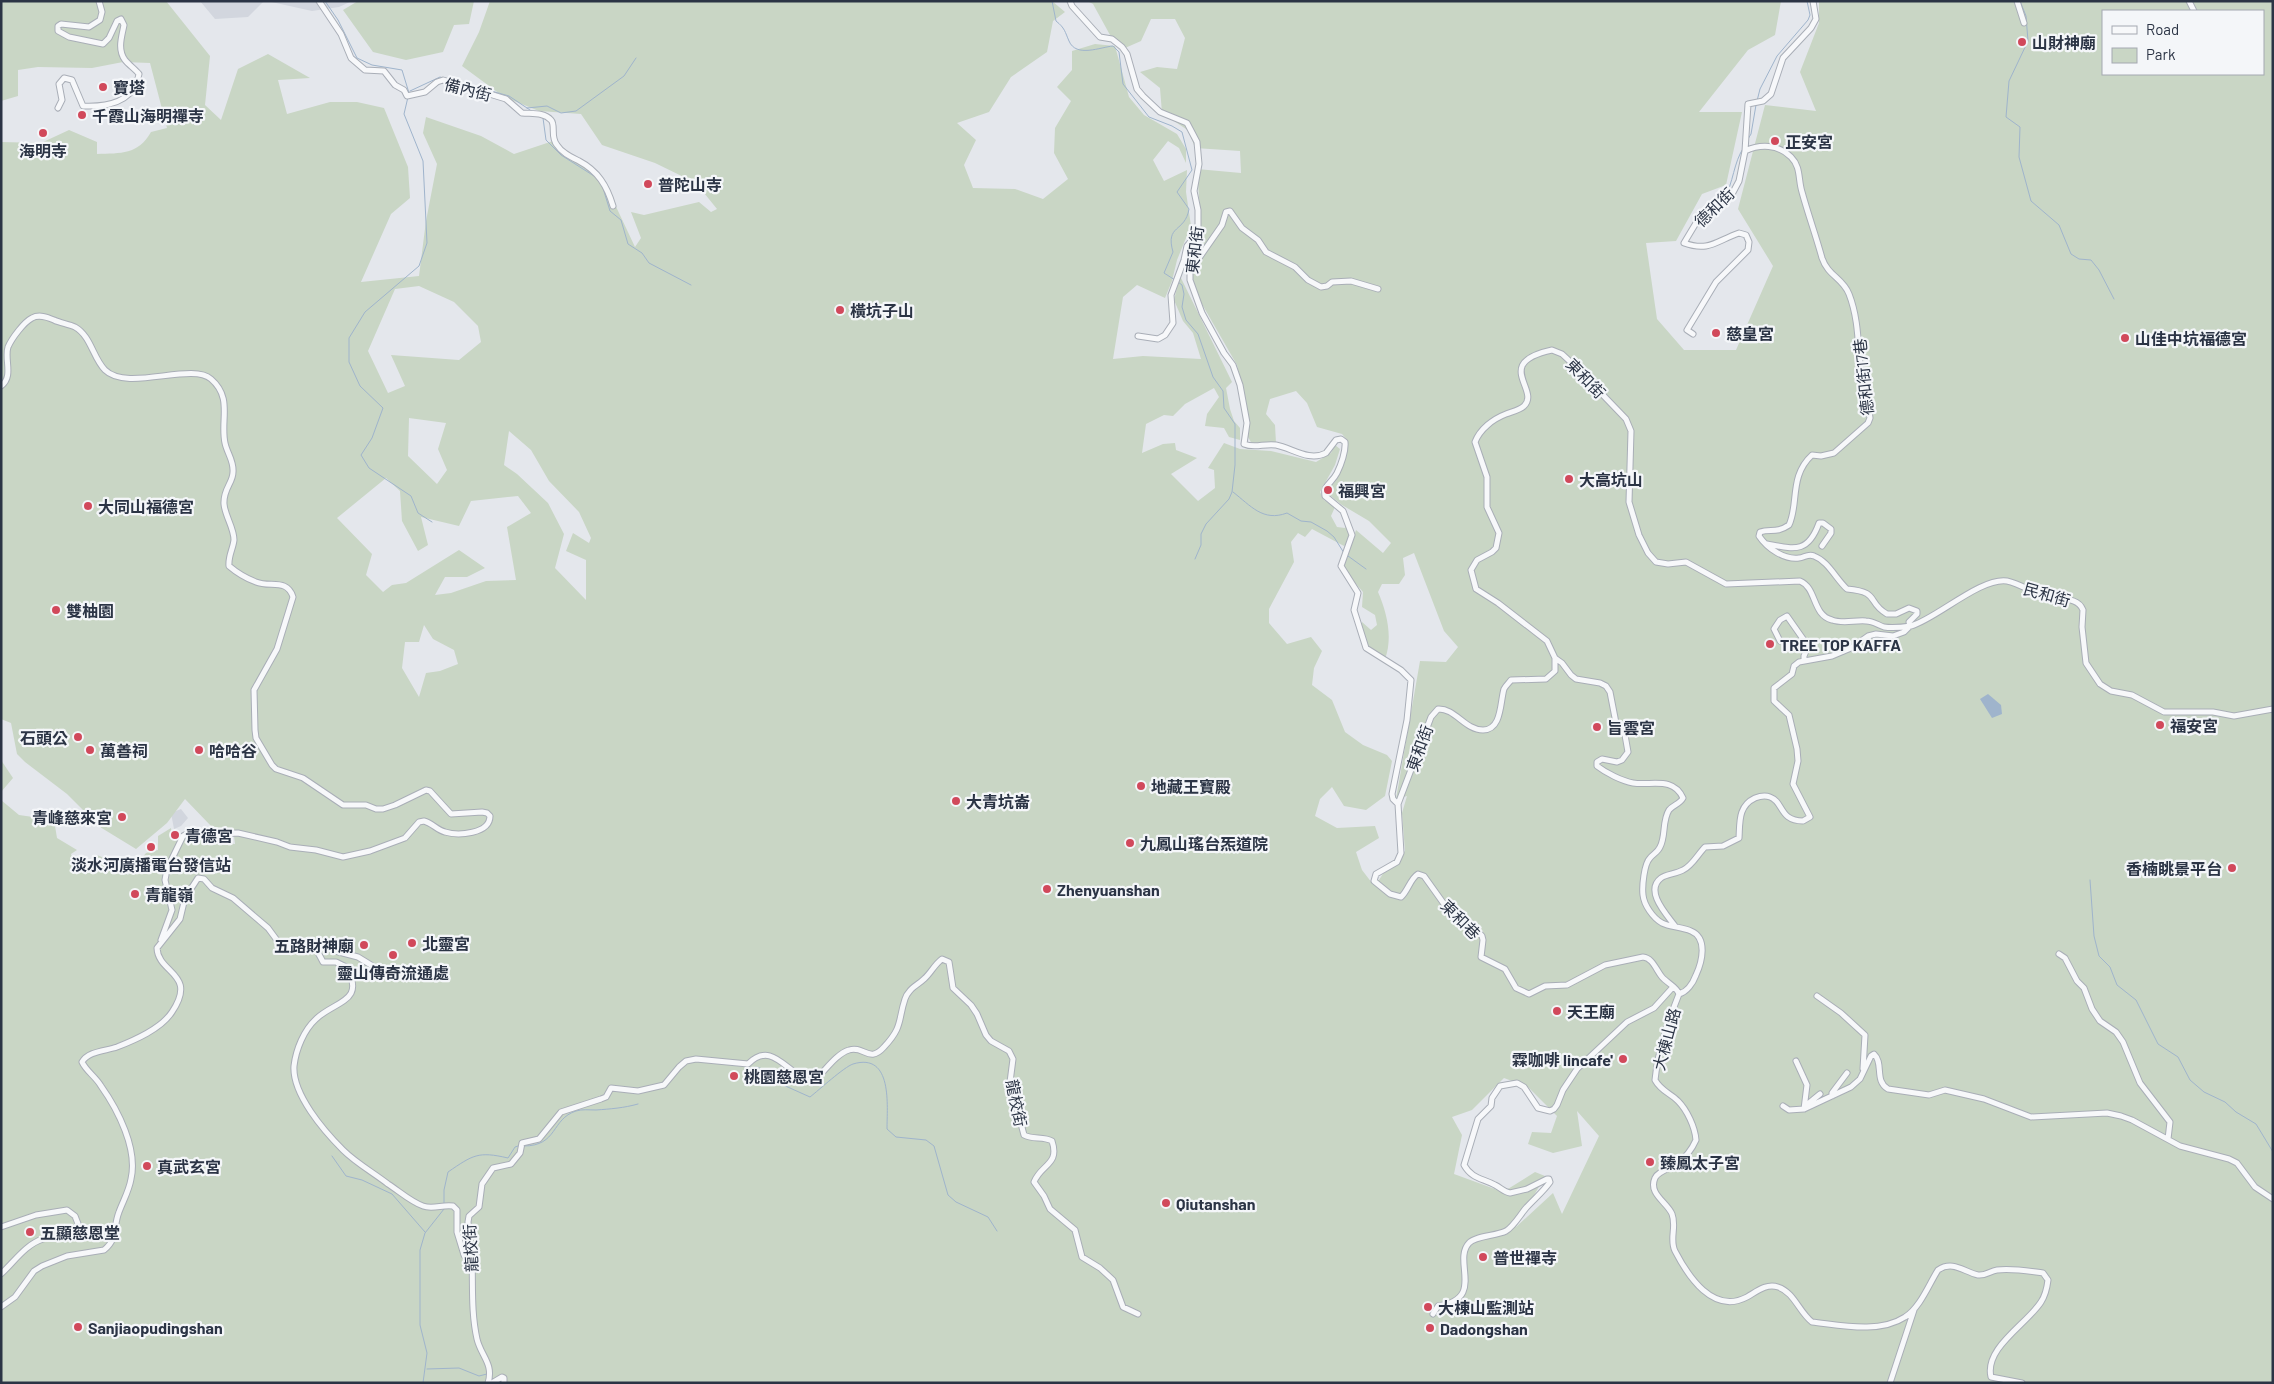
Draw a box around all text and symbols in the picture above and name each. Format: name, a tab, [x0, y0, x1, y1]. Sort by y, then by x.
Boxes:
legend	[2102, 10, 2264, 75]
text: Road	[2146, 20, 2179, 38]
place label: 山財神廟	[2032, 33, 2096, 52]
marker: 山財神廟	[2016, 36, 2028, 48]
text: Park	[2146, 45, 2176, 63]
street label: 備內街	[442, 74, 494, 104]
place label: 寶塔	[113, 78, 145, 97]
marker: 寶塔	[97, 81, 109, 93]
place label: 千霞山海明禪寺	[92, 106, 204, 125]
marker: 千霞山海明禪寺	[76, 109, 88, 121]
marker: 海明寺	[37, 127, 49, 139]
place label: 正安宮	[1785, 132, 1833, 151]
marker: 正安宮	[1769, 135, 1781, 147]
place label: 海明寺	[19, 141, 67, 160]
place label: 普陀山寺	[658, 175, 722, 194]
marker: 普陀山寺	[642, 178, 654, 190]
street label: 德和街	[1690, 183, 1738, 231]
street label: 東和街	[1182, 225, 1206, 275]
place label: 橫坑子山	[850, 301, 914, 320]
marker: 橫坑子山	[834, 304, 846, 316]
place label: 慈皇宮	[1726, 324, 1774, 343]
marker: 慈皇宮	[1710, 327, 1722, 339]
place label: 山佳中坑福德宮	[2135, 329, 2247, 348]
marker: 山佳中坑福德宮	[2119, 332, 2131, 344]
street label: 德和街17巷	[1850, 338, 1876, 416]
street label: 東和街	[1562, 354, 1610, 402]
place label: 大高坑山	[1579, 470, 1643, 489]
marker: 大高坑山	[1563, 473, 1575, 485]
place label: 福興宮	[1338, 481, 1386, 500]
marker: 福興宮	[1322, 484, 1334, 496]
place label: 大同山福德宮	[98, 497, 194, 516]
marker: 大同山福德宮	[82, 500, 94, 512]
street label: 民和街	[2021, 578, 2073, 610]
place label: 雙柚園	[66, 601, 114, 620]
marker: 雙柚園	[50, 604, 62, 616]
place label: TREE TOP KAFFA	[1780, 635, 1901, 654]
marker: TREE TOP KAFFA	[1764, 638, 1776, 650]
place label: 福安宮	[2170, 716, 2218, 735]
place label: 旨雲宮	[1607, 718, 1655, 737]
marker: 福安宮	[2154, 719, 2166, 731]
marker: 旨雲宮	[1591, 721, 1603, 733]
street label: 東和街	[1402, 722, 1436, 774]
place label: 石頭公	[20, 728, 68, 747]
marker: 石頭公	[72, 731, 84, 743]
place label: 萬善祠	[100, 741, 148, 760]
place label: 哈哈谷	[209, 741, 257, 760]
marker: 萬善祠	[84, 744, 96, 756]
marker: 哈哈谷	[193, 744, 205, 756]
place label: 地藏王寶殿	[1151, 777, 1231, 796]
marker: 地藏王寶殿	[1135, 780, 1147, 792]
place label: 大青坑崙	[966, 792, 1030, 811]
marker: 大青坑崙	[950, 795, 962, 807]
place label: 青峰慈來宮	[32, 808, 112, 827]
marker: 青峰慈來宮	[116, 811, 128, 823]
place label: 青德宮	[185, 826, 233, 845]
marker: 青德宮	[169, 829, 181, 841]
place label: 九鳳山瑤台炁道院	[1140, 834, 1268, 853]
marker: 九鳳山瑤台炁道院	[1124, 837, 1136, 849]
marker: 淡水河廣播電台發信站	[145, 841, 157, 853]
place label: 淡水河廣播電台發信站	[71, 855, 231, 874]
place label: 香楠眺景平台	[2126, 859, 2222, 878]
marker: 香楠眺景平台	[2226, 862, 2238, 874]
place label: Zhenyuanshan	[1057, 880, 1160, 899]
marker: Zhenyuanshan	[1041, 883, 1053, 895]
place label: 青龍嶺	[145, 885, 193, 904]
marker: 青龍嶺	[129, 888, 141, 900]
street label: 東和巷	[1437, 895, 1485, 943]
place label: 北靈宮	[422, 934, 470, 953]
place label: 五路財神廟	[274, 936, 354, 955]
marker: 北靈宮	[406, 937, 418, 949]
marker: 五路財神廟	[358, 939, 370, 951]
marker: 靈山傳奇流通處	[387, 949, 399, 961]
place label: 靈山傳奇流通處	[337, 963, 449, 982]
place label: 天王廟	[1567, 1002, 1615, 1021]
marker: 天王廟	[1551, 1005, 1563, 1017]
street label: 大棟山路	[1649, 1006, 1683, 1072]
place label: 霖咖啡 lincafe'	[1512, 1050, 1613, 1069]
marker: 霖咖啡 lincafe'	[1617, 1053, 1629, 1065]
place label: 桃園慈恩宮	[744, 1067, 824, 1086]
marker: 桃園慈恩宮	[728, 1070, 740, 1082]
street label: 龍校街	[1003, 1078, 1031, 1128]
place label: 臻鳳太子宮	[1660, 1153, 1740, 1172]
marker: 臻鳳太子宮	[1644, 1156, 1656, 1168]
place label: 真武玄宮	[157, 1157, 221, 1176]
marker: 真武玄宮	[141, 1160, 153, 1172]
place label: Qiutanshan	[1176, 1194, 1256, 1213]
marker: Qiutanshan	[1160, 1197, 1172, 1209]
place label: 五顯慈恩堂	[40, 1223, 120, 1242]
street label: 龍校街	[459, 1224, 481, 1272]
marker: 五顯慈恩堂	[24, 1226, 36, 1238]
place label: 普世禪寺	[1493, 1248, 1557, 1267]
marker: 普世禪寺	[1477, 1251, 1489, 1263]
place label: 大棟山監測站	[1438, 1298, 1534, 1317]
marker: 大棟山監測站	[1422, 1301, 1434, 1313]
place label: Sanjiaopudingshan	[88, 1318, 223, 1337]
place label: Dadongshan	[1440, 1319, 1528, 1338]
marker: Sanjiaopudingshan	[72, 1321, 84, 1333]
marker: Dadongshan	[1424, 1322, 1436, 1334]

